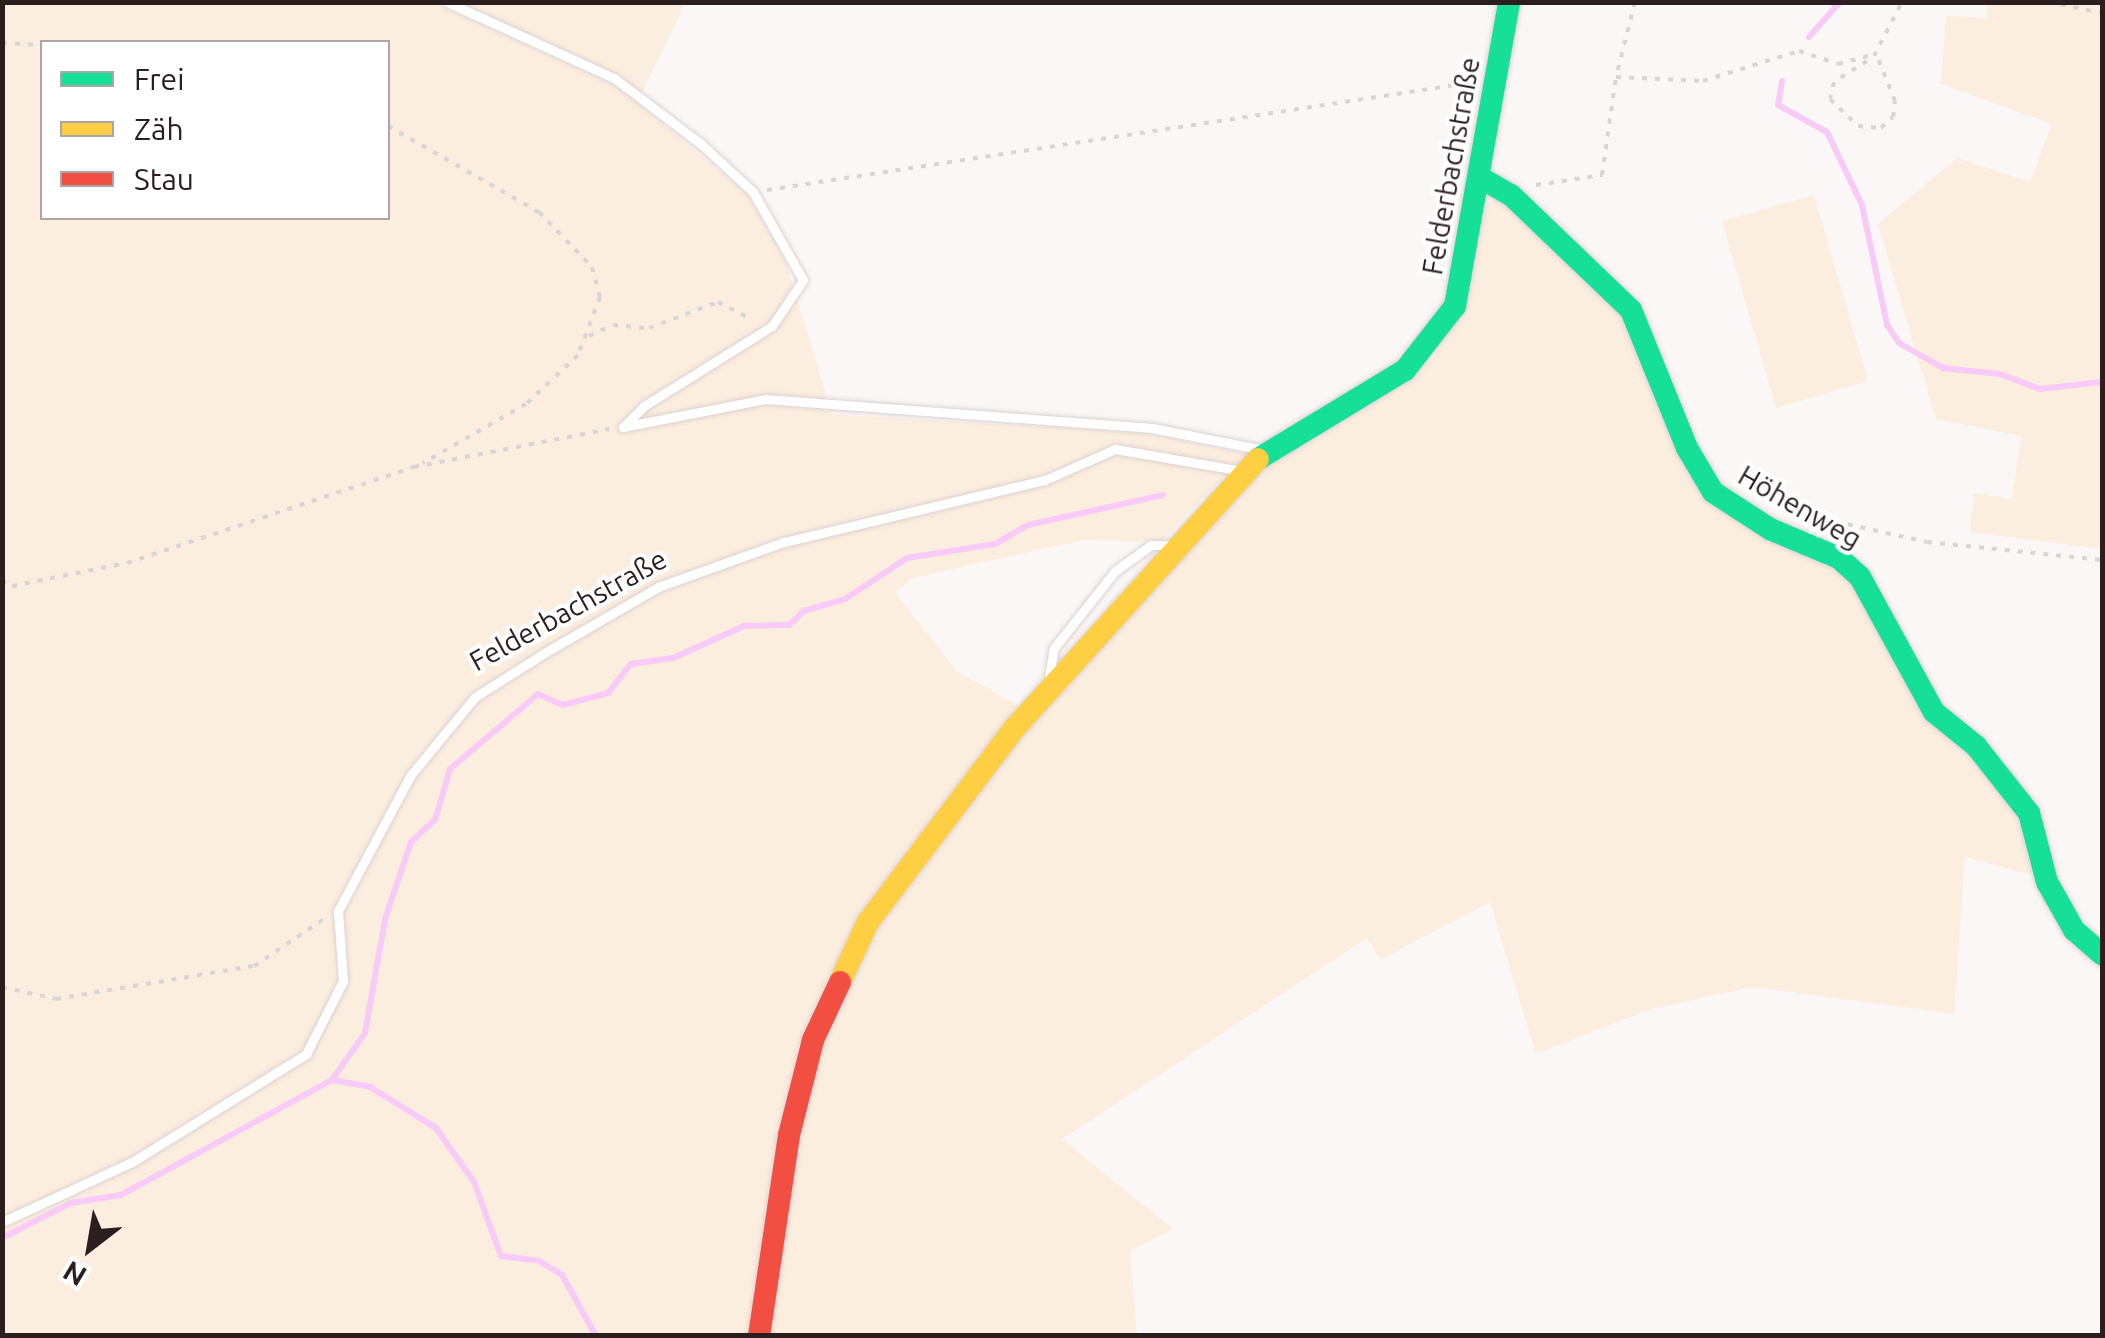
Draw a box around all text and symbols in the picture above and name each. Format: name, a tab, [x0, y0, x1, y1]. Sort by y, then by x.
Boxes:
legend	[40, 40, 390, 220]
street label: Felderbachstraße	[1415, 55, 1487, 277]
text: Frei	[134, 62, 184, 96]
text: Zäh	[134, 112, 184, 146]
text: Stau	[134, 162, 194, 196]
street label: Höhenweg	[1732, 458, 1868, 556]
street label: Felderbachstraße	[464, 542, 672, 678]
north arrow	[40, 1198, 140, 1298]
text: N	[57, 1255, 91, 1293]

